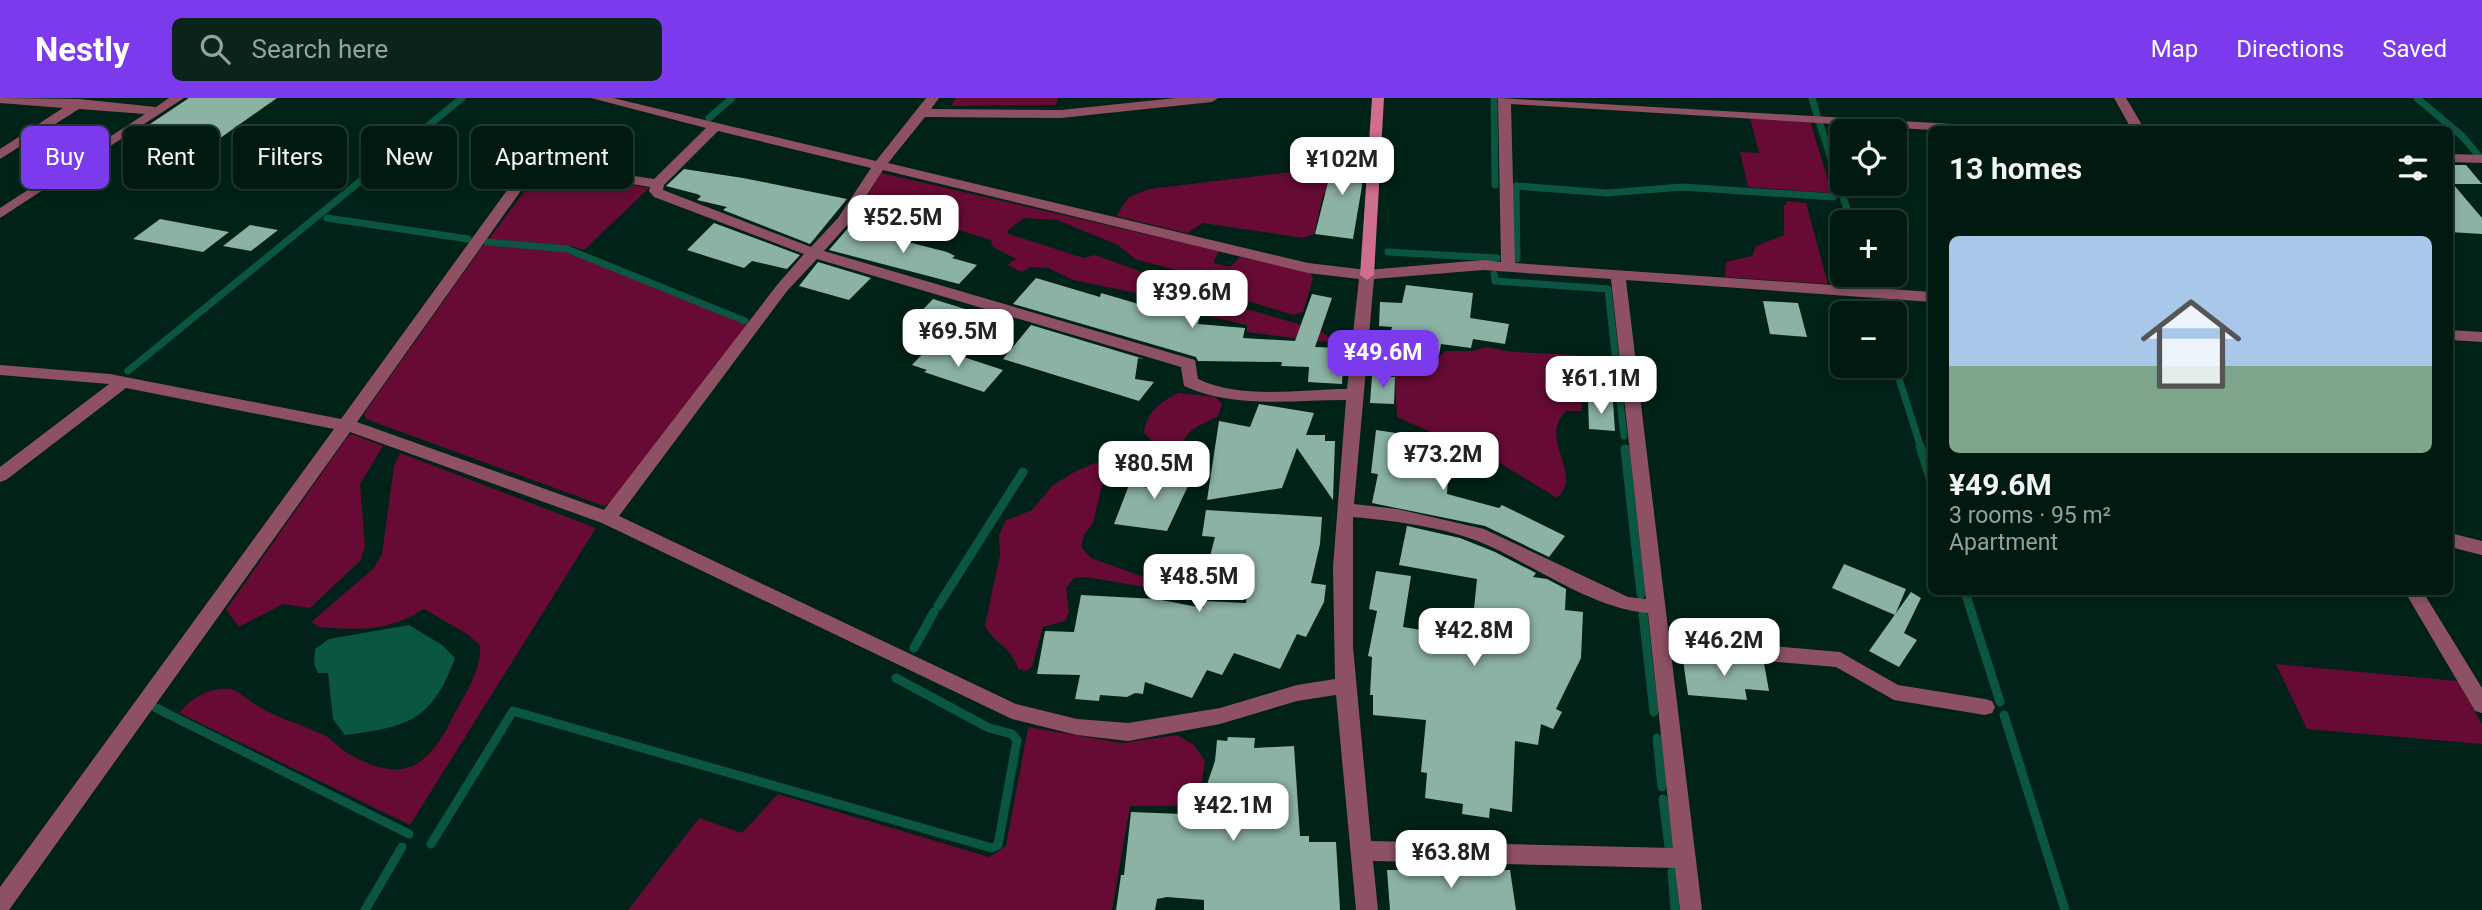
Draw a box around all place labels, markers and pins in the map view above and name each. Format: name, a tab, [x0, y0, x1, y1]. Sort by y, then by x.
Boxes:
pin: ¥102M	[1293, 138, 1391, 197]
pin: ¥52.5M	[846, 195, 960, 255]
pin: ¥39.6M	[1135, 271, 1249, 330]
pin: ¥69.5M	[901, 310, 1015, 369]
pin: ¥49.6M	[1326, 330, 1440, 390]
pin: ¥61.1M	[1544, 356, 1658, 416]
pin: ¥73.2M	[1386, 432, 1500, 492]
pin: ¥80.5M	[1097, 442, 1211, 501]
pin: ¥48.5M	[1142, 554, 1256, 614]
pin: ¥42.8M	[1417, 608, 1531, 668]
pin: ¥46.2M	[1667, 618, 1781, 678]
pin: ¥42.1M	[1176, 784, 1290, 843]
pin: ¥63.8M	[1394, 830, 1508, 890]

